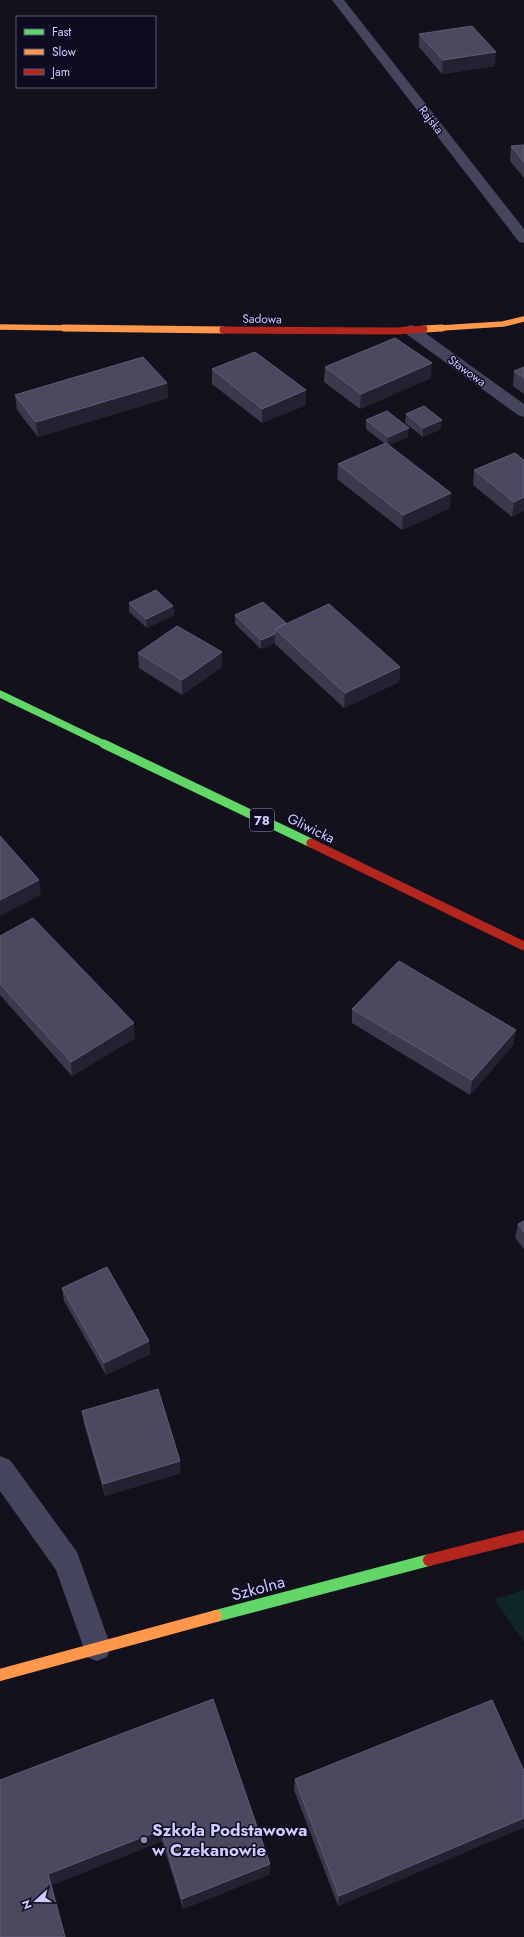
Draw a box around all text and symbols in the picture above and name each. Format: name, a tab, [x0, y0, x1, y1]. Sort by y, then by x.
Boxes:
legend	[16, 16, 156, 88]
text: Fast	[52, 23, 71, 41]
text: Slow	[52, 43, 77, 61]
text: Jam	[50, 63, 70, 81]
street label: Rajska	[414, 102, 448, 138]
street label: Sadowa	[242, 310, 282, 328]
street label: Stawowa	[444, 351, 490, 391]
street label: Gliwicka	[284, 808, 338, 848]
road number: 78	[250, 809, 274, 831]
street label: Szkolna	[228, 1569, 288, 1607]
place label: Szkoła Podstawowa w Czekanowie	[151, 1818, 307, 1862]
marker: Szkoła Podstawowa w Czekanowie	[139, 1835, 149, 1845]
north arrow	[16, 1881, 56, 1921]
text: N	[18, 1898, 36, 1912]

